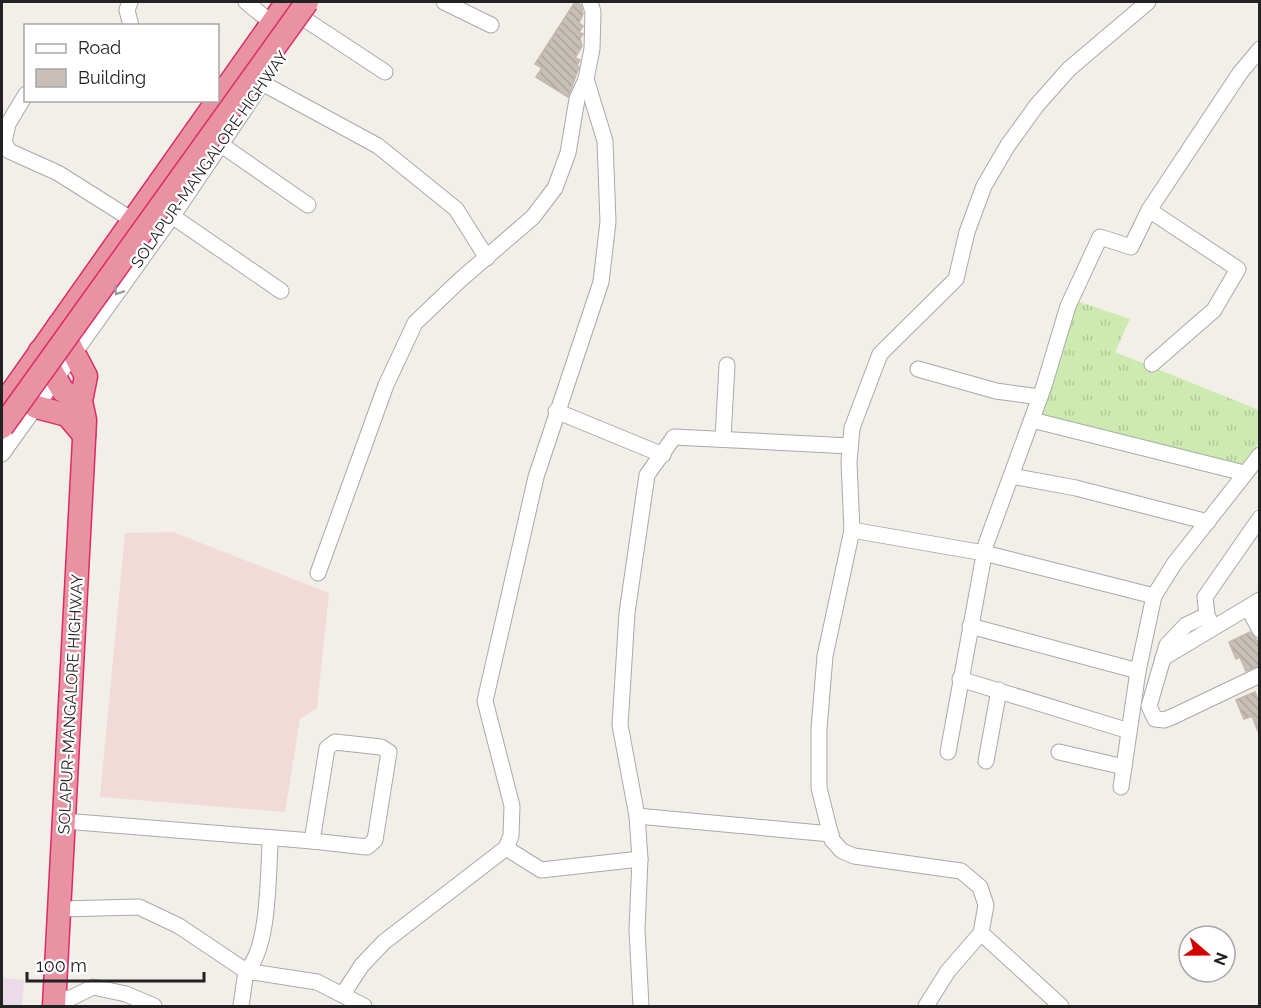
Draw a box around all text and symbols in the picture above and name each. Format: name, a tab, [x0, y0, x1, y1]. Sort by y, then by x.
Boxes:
legend	[24, 24, 219, 102]
text: Road	[78, 37, 121, 58]
street label: SOLAPUR-MANGALORE HIGHWAY	[127, 47, 292, 271]
text: Building	[78, 67, 146, 88]
one-way arrow	[114, 284, 125, 295]
street label: SOLAPUR-MANGALORE HIGHWAY	[54, 573, 87, 835]
north arrow	[1177, 924, 1237, 984]
scale bar	[27, 945, 204, 983]
text: N	[1210, 950, 1232, 968]
text: 100 m	[36, 955, 87, 976]

